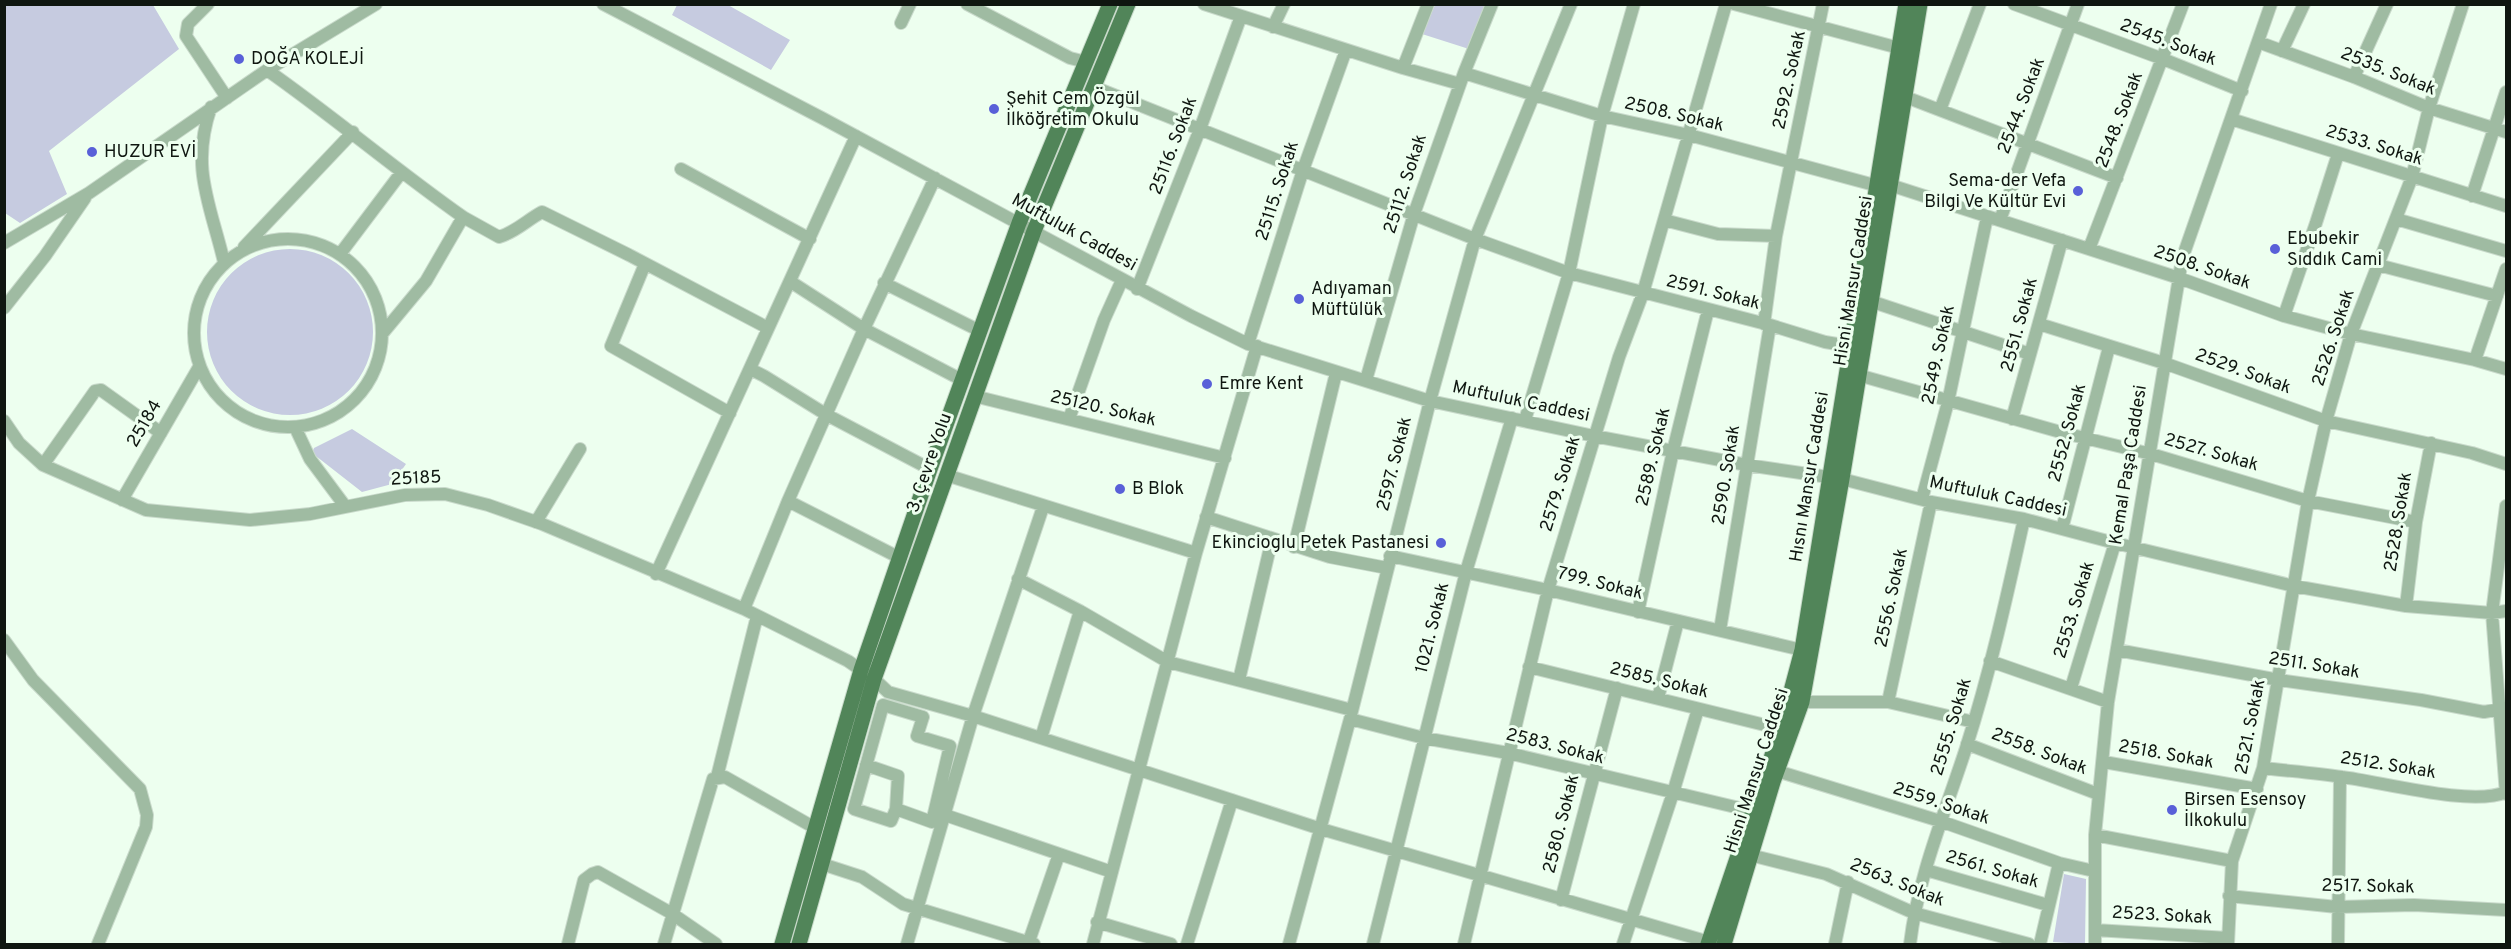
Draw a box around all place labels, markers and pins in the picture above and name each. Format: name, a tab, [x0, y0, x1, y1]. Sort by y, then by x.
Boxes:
place label: DOĞA KOLEJİ	[251, 46, 364, 71]
marker: DOĞA KOLEJİ	[232, 52, 246, 66]
place label: Şehit Cem Özgül İlköğretim Okulu	[1006, 86, 1140, 132]
marker: Şehit Cem Özgül İlköğretim Okulu	[987, 102, 1001, 116]
place label: HUZUR EVİ	[104, 139, 196, 164]
marker: HUZUR EVİ	[85, 145, 99, 159]
place label: Sema-der Vefa Bilgi Ve Kültür Evi	[1924, 170, 2066, 214]
marker: Sema-der Vefa Bilgi Ve Kültür Evi	[2071, 184, 2085, 198]
place label: Ebubekir Sıddık Cami	[2287, 228, 2382, 272]
marker: Ebubekir Sıddık Cami	[2268, 242, 2282, 256]
place label: Adıyaman Müftülük	[1311, 278, 1392, 322]
marker: Adıyaman Müftülük	[1292, 292, 1306, 306]
place label: Emre Kent	[1219, 373, 1304, 396]
marker: Emre Kent	[1200, 377, 1214, 391]
place label: B Blok	[1132, 478, 1184, 501]
marker: B Blok	[1113, 482, 1127, 496]
place label: Ekincioglu Petek Pastanesi	[1212, 532, 1429, 555]
marker: Ekincioglu Petek Pastanesi	[1434, 536, 1448, 550]
place label: Birsen Esensoy İlkokulu	[2184, 789, 2306, 833]
marker: Birsen Esensoy İlkokulu	[2165, 803, 2179, 817]

